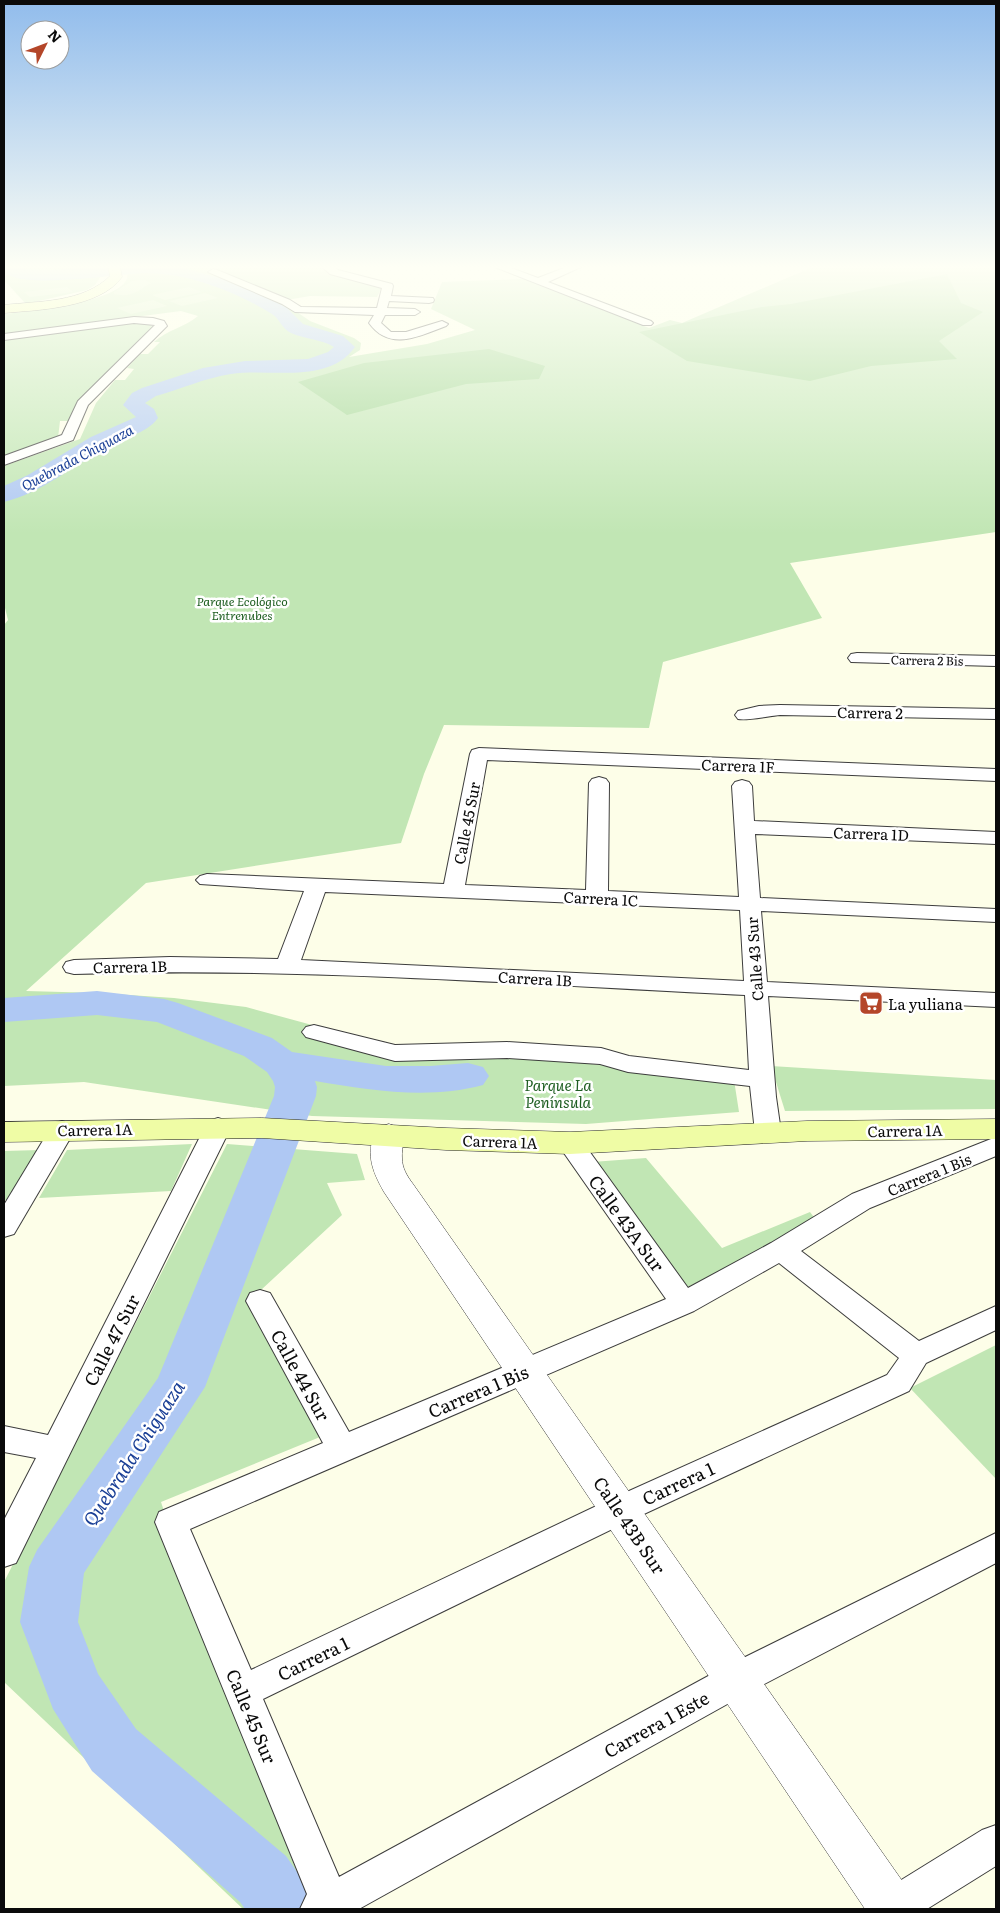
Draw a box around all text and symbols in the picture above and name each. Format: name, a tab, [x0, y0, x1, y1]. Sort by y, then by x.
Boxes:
north arrow	[20, 20, 70, 70]
text: N	[44, 25, 67, 47]
water label: Quebrada Chiguaza	[18, 419, 136, 495]
park label: Parque Ecológico Entrenubes	[196, 592, 288, 624]
street label: Carrera 2 Bis	[891, 650, 964, 670]
street label: Carrera 2	[837, 700, 903, 724]
street label: Carrera 1F	[701, 752, 775, 778]
street label: Calle 45 Sur	[447, 780, 485, 866]
street label: Carrera 1D	[833, 820, 909, 846]
street label: Carrera 1C	[563, 885, 639, 911]
street label: Calle 43 Sur	[740, 916, 768, 1002]
street label: Carrera 1B	[93, 954, 167, 978]
street label: Carrera 1B	[497, 965, 573, 991]
supermarket icon: La yuliana	[858, 990, 884, 1016]
place label: La yuliana	[888, 992, 964, 1015]
park label: Parque La Península	[524, 1073, 592, 1113]
street label: Carrera 1A	[57, 1117, 133, 1141]
street label: Carrera 1A	[867, 1118, 943, 1142]
street label: Carrera 1A	[462, 1128, 538, 1154]
street label: Carrera 1 Bis	[883, 1147, 975, 1201]
street label: Calle 43A Sur	[583, 1169, 672, 1277]
street label: Calle 47 Sur	[76, 1289, 146, 1390]
street label: Calle 44 Sur	[265, 1324, 337, 1426]
street label: Carrera 1 Bis	[424, 1358, 532, 1424]
water label: Quebrada Chiguaza	[75, 1375, 191, 1531]
street label: Carrera 1	[637, 1454, 719, 1512]
street label: Calle 43B Sur	[587, 1471, 673, 1580]
street label: Carrera 1	[272, 1629, 354, 1687]
street label: Calle 45 Sur	[220, 1665, 284, 1768]
street label: Carrera 1 Este	[598, 1684, 714, 1764]

